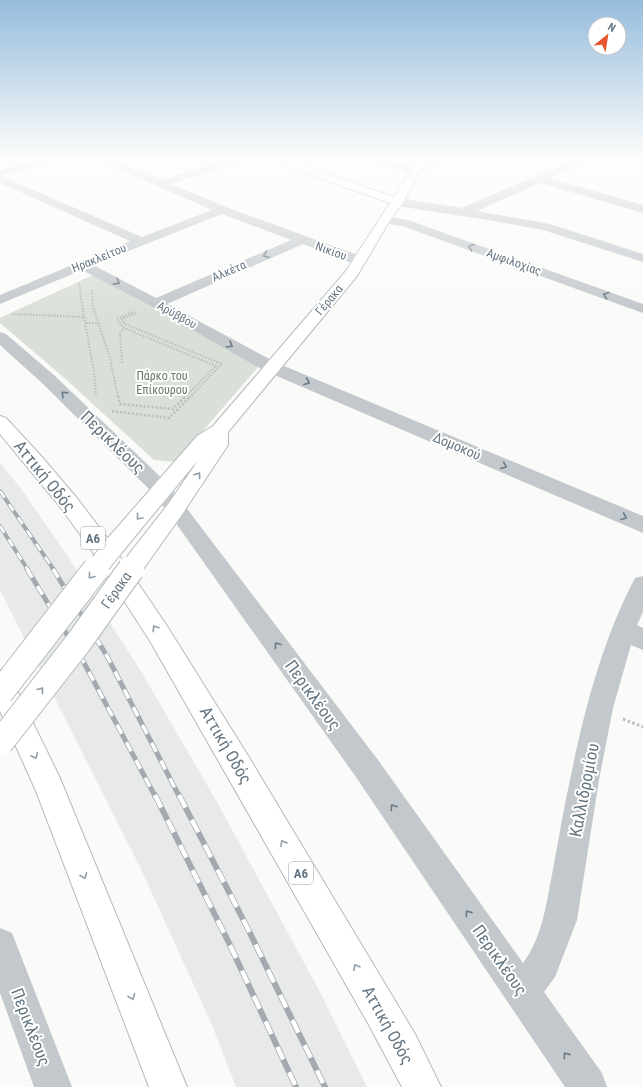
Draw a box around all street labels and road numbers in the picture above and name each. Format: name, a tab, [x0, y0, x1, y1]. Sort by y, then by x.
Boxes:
street label: Νικίου	[313, 239, 349, 263]
street label: Ηρακλείτου	[70, 241, 129, 275]
street label: Αμφιλοχίας	[485, 246, 543, 278]
street label: Αλκέτα	[210, 258, 248, 284]
street label: Γέρακα	[312, 282, 346, 318]
street label: Αρύββου	[155, 298, 199, 332]
street label: Περικλέους	[77, 406, 149, 478]
street label: Δομοκού	[431, 429, 483, 463]
street label: Αττική Οδός	[10, 436, 80, 516]
road number: Α6	[81, 527, 105, 549]
street label: Γέρακα	[98, 569, 134, 611]
street label: Περικλέους	[281, 656, 345, 734]
street label: Αττική Οδός	[196, 703, 256, 787]
street label: Καλλιδρομίου	[565, 741, 603, 839]
road number: Α6	[289, 862, 313, 884]
street label: Περικλέους	[468, 921, 532, 999]
street label: Αττική Οδός	[358, 982, 418, 1068]
street label: Περικλέους	[7, 985, 55, 1069]

